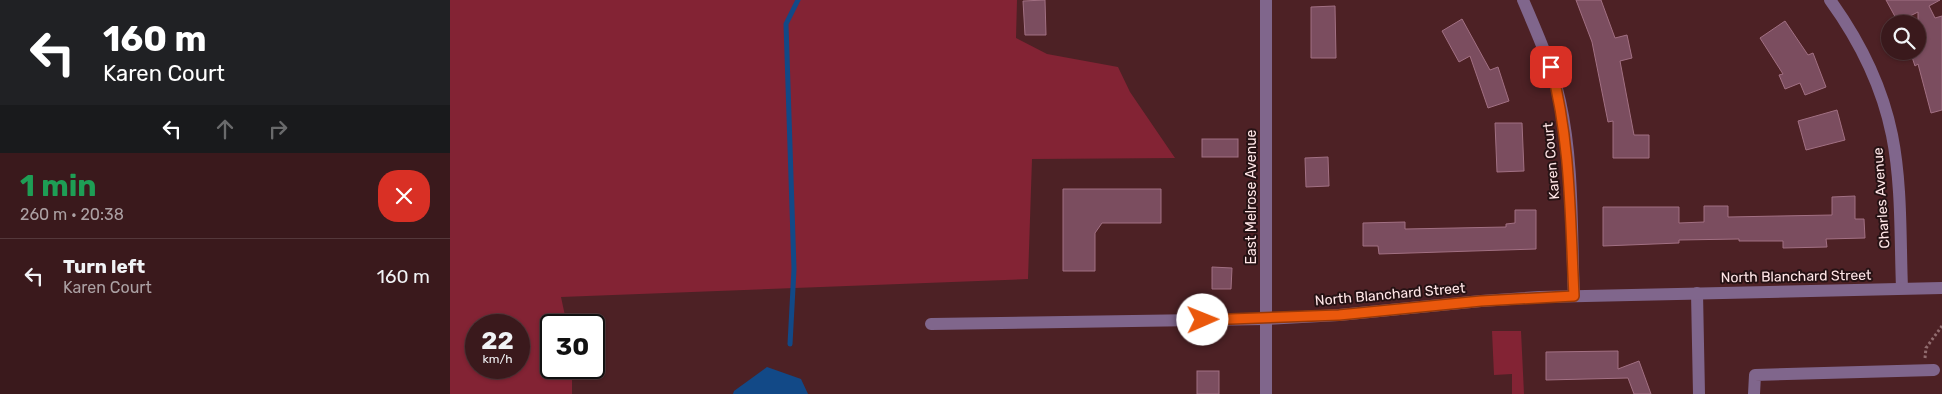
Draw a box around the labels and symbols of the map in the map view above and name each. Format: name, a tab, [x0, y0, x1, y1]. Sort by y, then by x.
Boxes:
pin	[1530, 46, 1572, 88]
street label: Karen Court	[1540, 121, 1563, 200]
street label: East Melrose Avenue	[1243, 129, 1260, 264]
street label: Charles Avenue	[1869, 147, 1894, 249]
street label: North Blanchard Street	[1720, 267, 1872, 286]
street label: North Blanchard Street	[1314, 279, 1466, 310]
position arrow	[1176, 293, 1228, 345]
speed limit sign: 30	[540, 314, 605, 379]

